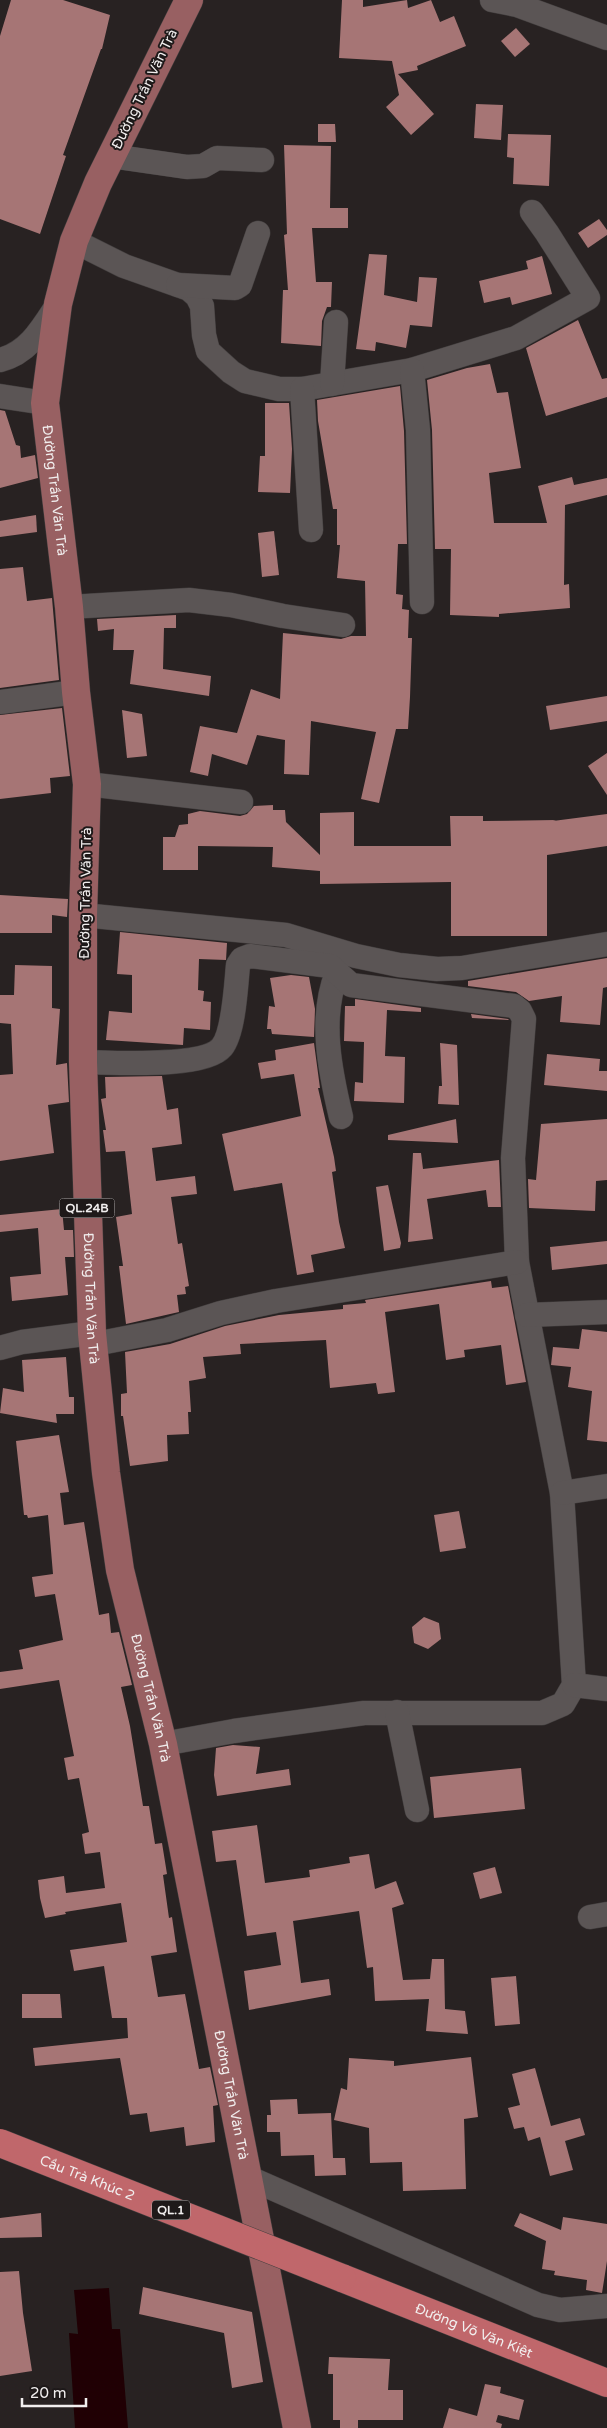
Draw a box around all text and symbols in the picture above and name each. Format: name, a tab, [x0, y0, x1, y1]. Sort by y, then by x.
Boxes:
street label: Đường Trần Văn Trà	[108, 26, 181, 152]
street label: Đường Trần Văn Trà	[39, 424, 71, 557]
street label: Đường Trần Văn Trà	[76, 827, 95, 959]
road number: QL.24B	[59, 1198, 114, 1218]
street label: Đường Trần Văn Trà	[80, 1232, 103, 1365]
street label: Đường Trần Văn Trà	[127, 1632, 174, 1764]
street label: Đường Trần Văn Trà	[210, 2029, 252, 2161]
street label: Cầu Trà Khúc 2	[37, 2152, 137, 2204]
road number: QL.1	[152, 2200, 190, 2220]
street label: Đường Võ Văn Kiệt	[413, 2300, 536, 2362]
scale bar	[22, 2376, 86, 2408]
text: 20 m	[30, 2384, 67, 2402]

